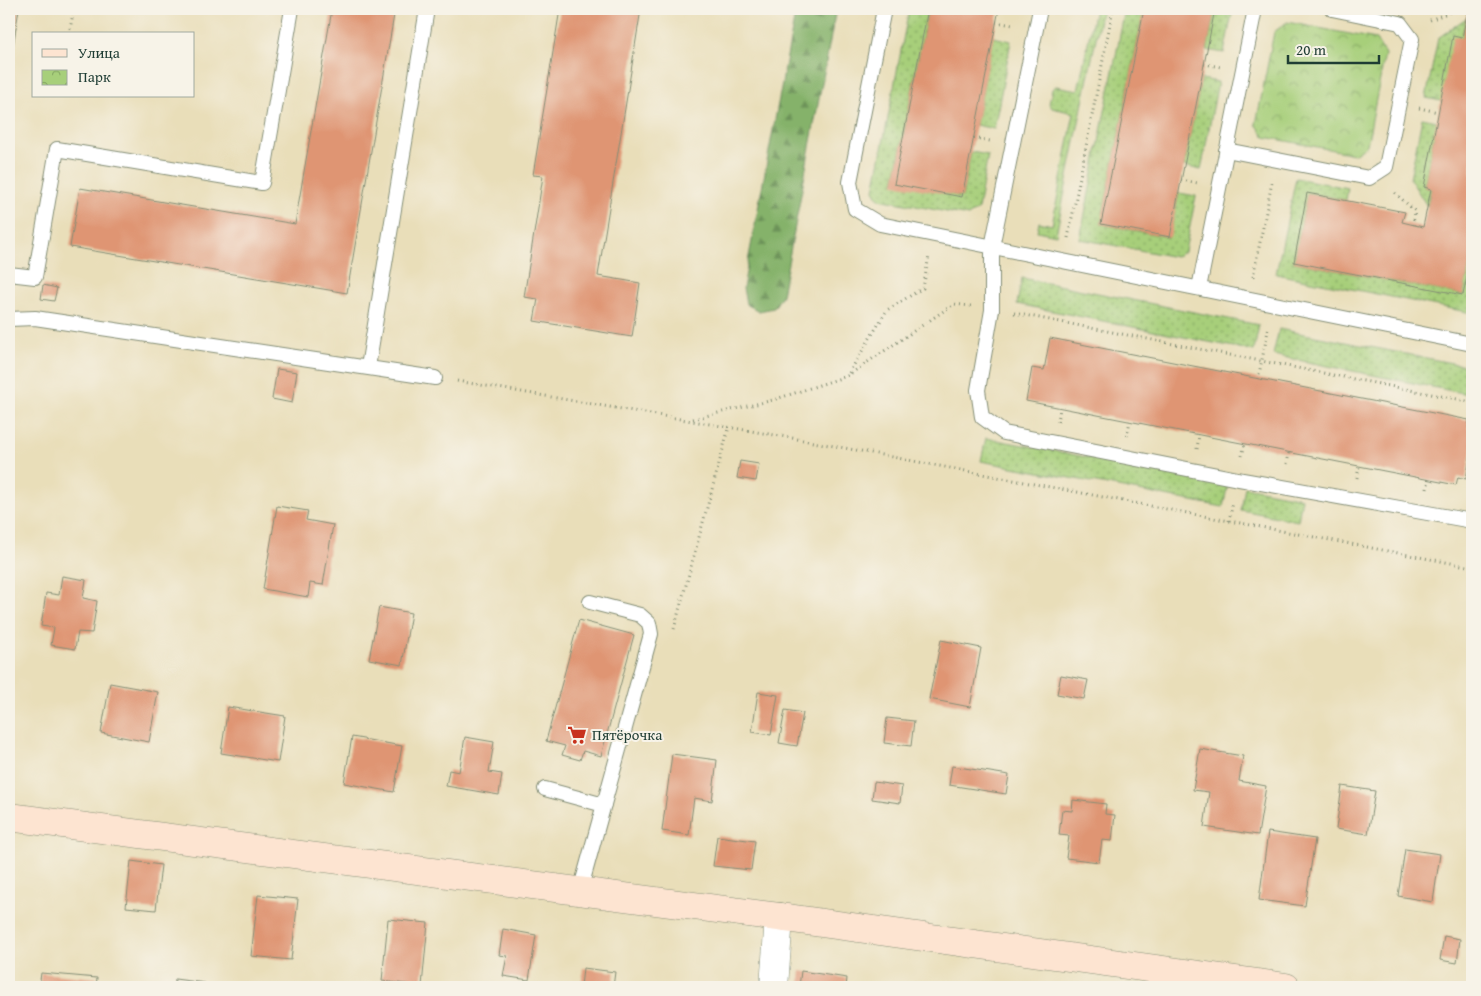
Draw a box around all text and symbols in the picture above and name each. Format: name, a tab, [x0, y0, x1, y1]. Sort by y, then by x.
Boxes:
legend	[32, 32, 195, 98]
scale bar	[1288, 32, 1380, 64]
text: 20 m	[1296, 39, 1327, 60]
text: Улица	[78, 42, 121, 63]
text: Парк	[78, 66, 111, 87]
supermarket icon: Пятёрочка	[566, 724, 588, 746]
place label: Пятёрочка	[592, 724, 663, 745]

